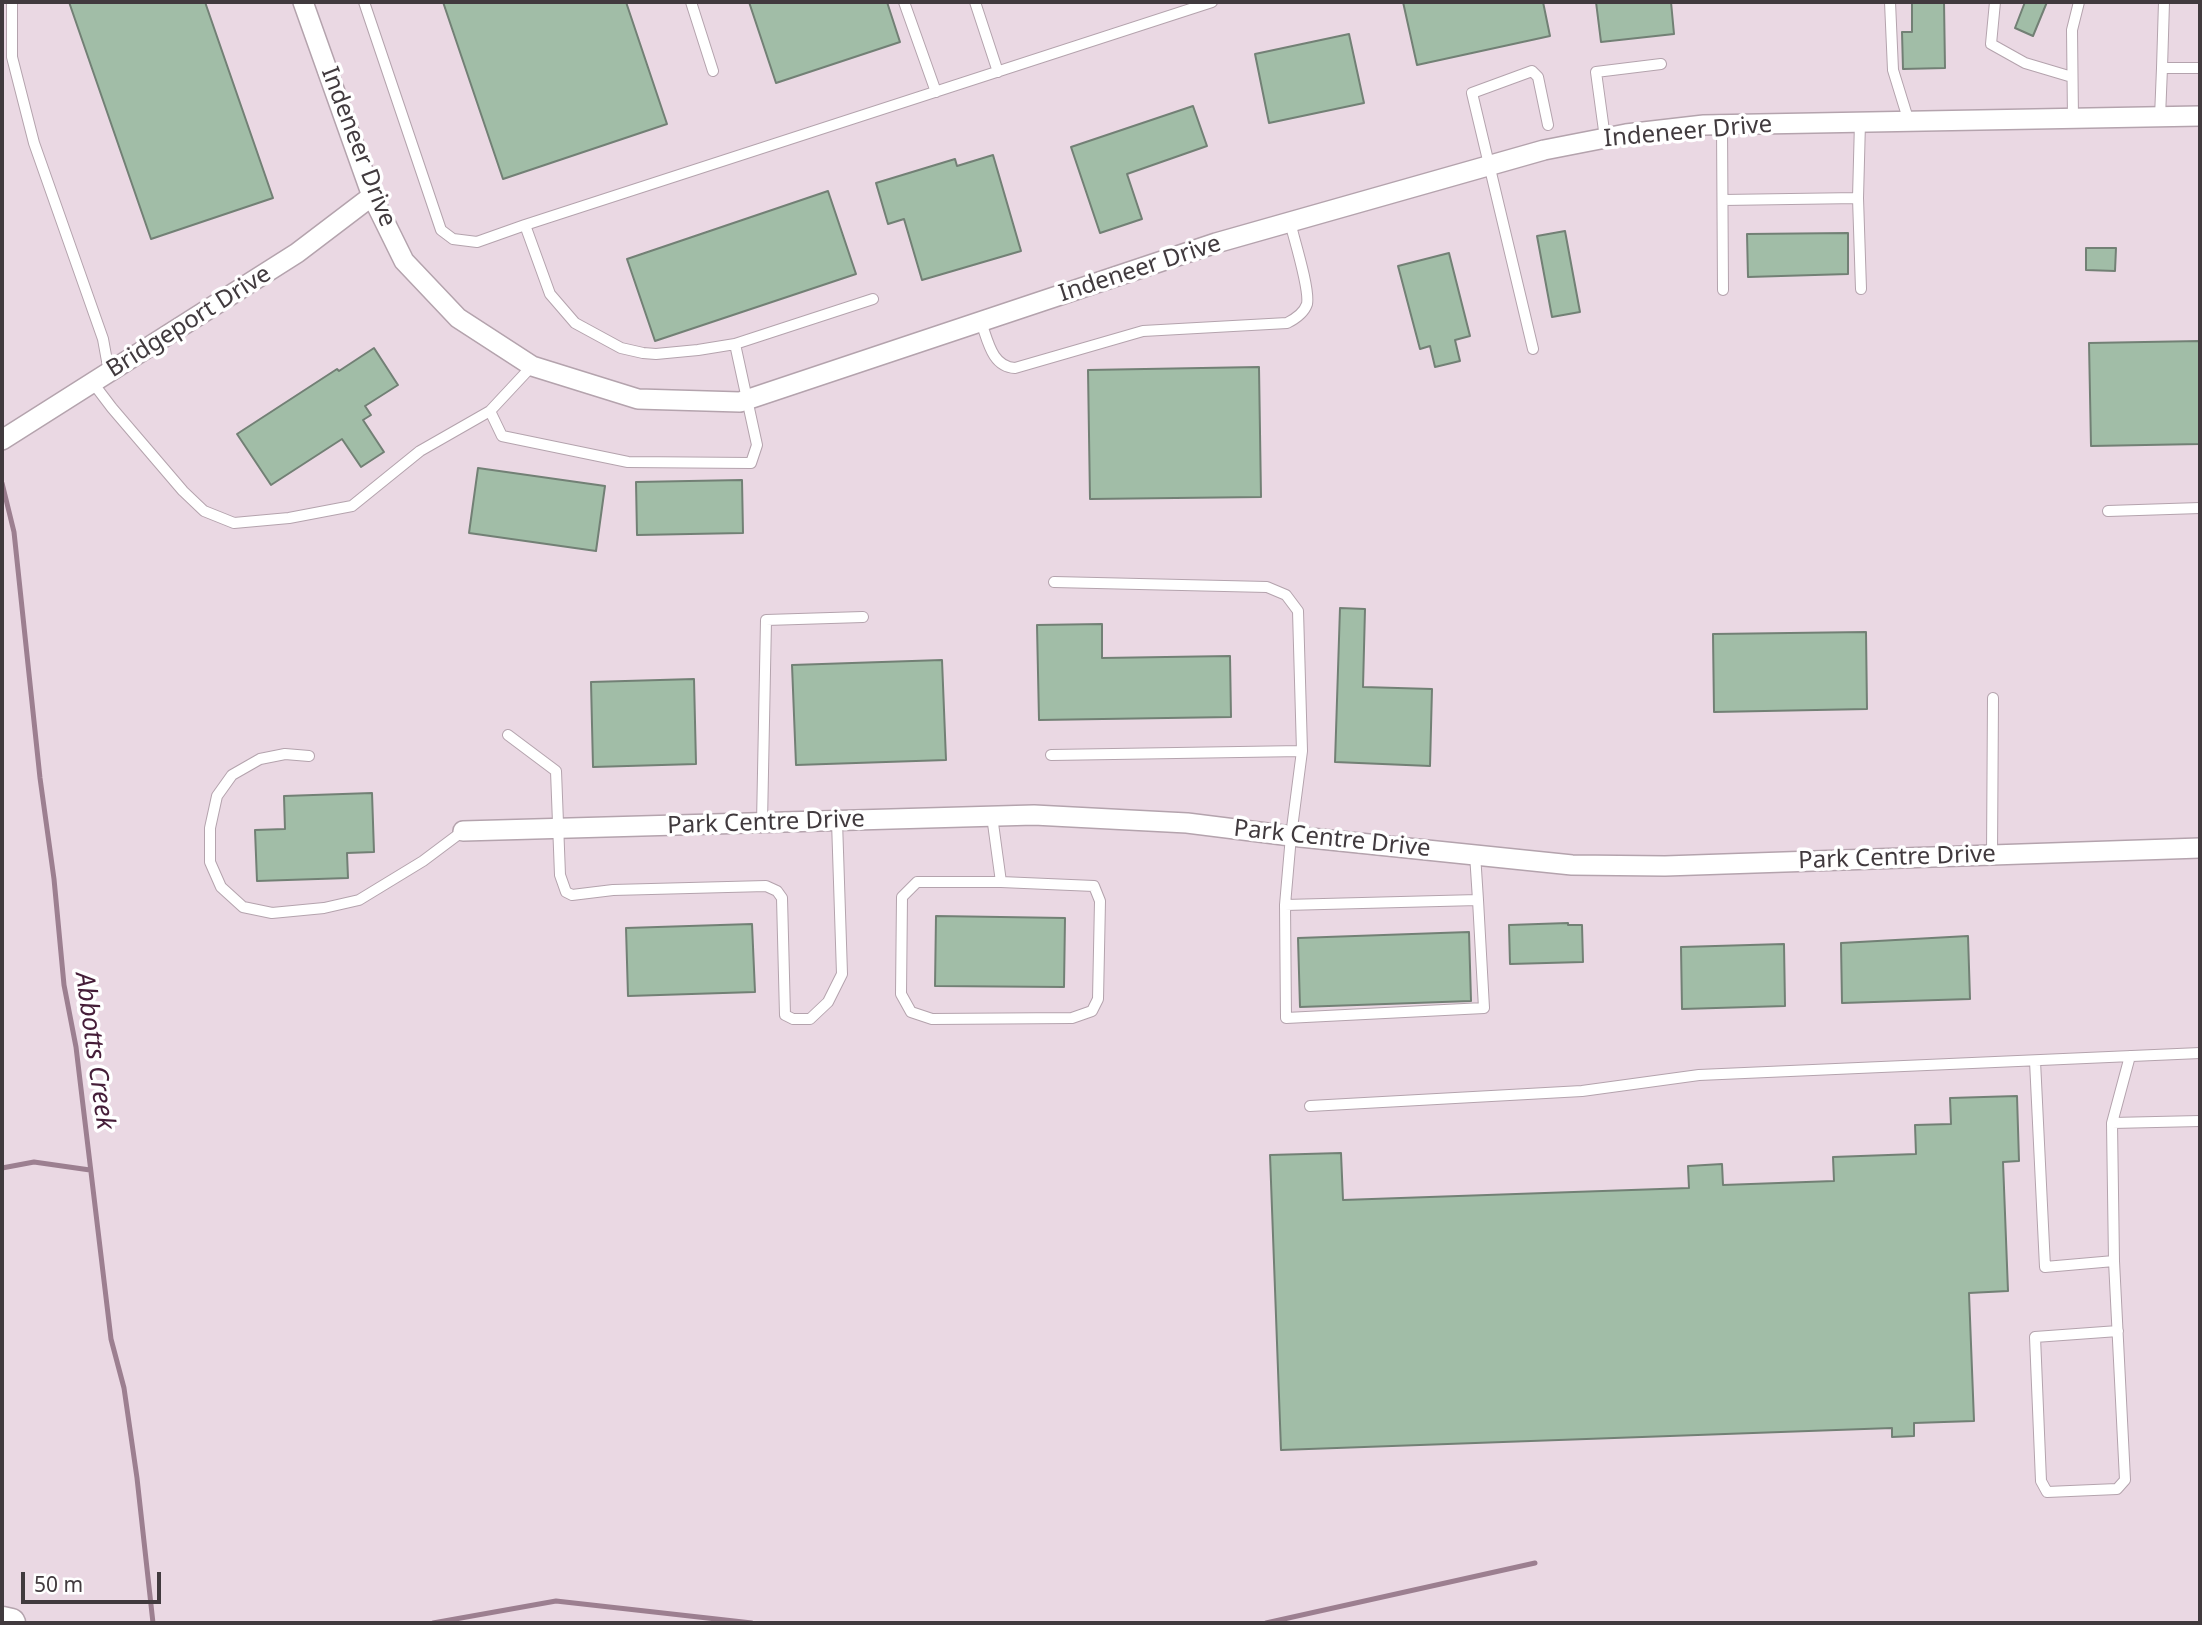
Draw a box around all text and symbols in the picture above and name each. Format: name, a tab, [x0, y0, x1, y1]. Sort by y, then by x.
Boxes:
street label: Indeneer Drive	[314, 63, 402, 231]
street label: Indeneer Drive	[1603, 110, 1773, 154]
street label: Indeneer Drive	[1055, 229, 1225, 309]
street label: Bridgeport Drive	[102, 260, 276, 384]
street label: Park Centre Drive	[667, 805, 865, 841]
street label: Park Centre Drive	[1232, 814, 1432, 864]
street label: Park Centre Drive	[1798, 840, 1996, 876]
water label: Abbotts Creek	[68, 970, 120, 1132]
scale bar	[24, 1558, 164, 1602]
text: 50 m	[34, 1570, 83, 1598]

